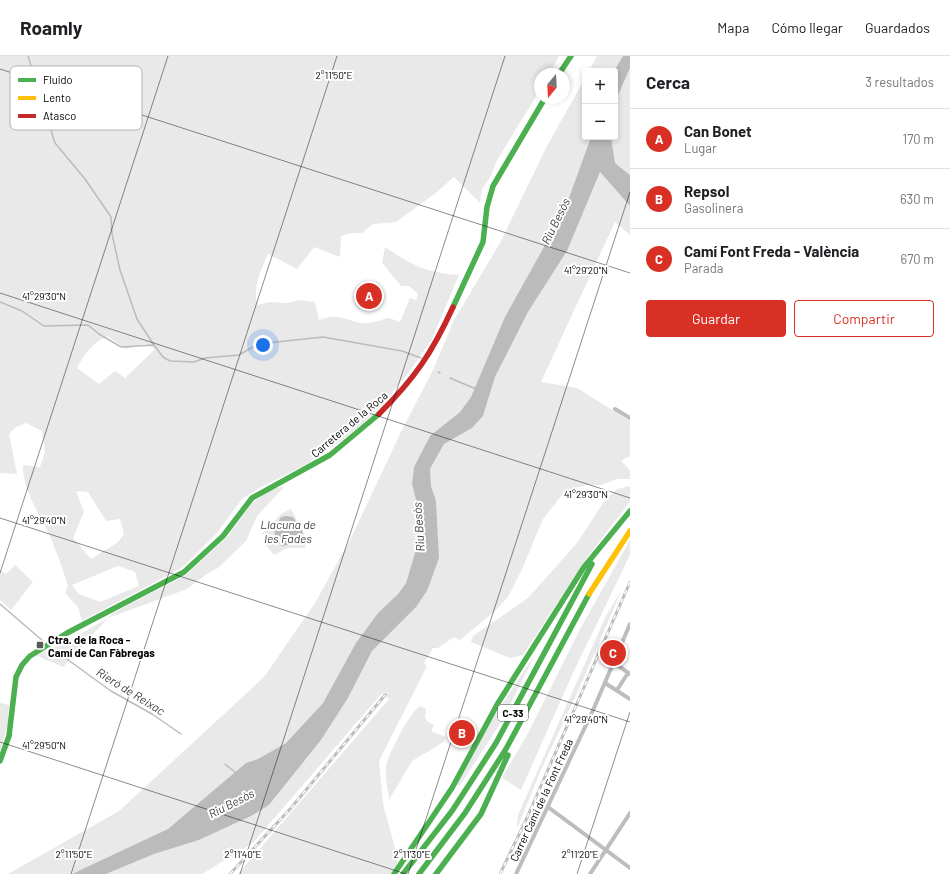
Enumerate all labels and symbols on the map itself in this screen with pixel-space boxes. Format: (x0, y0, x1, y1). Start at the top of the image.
legend (10, 66, 142, 130)
north arrow (534, 68, 570, 104)
text: 2°11'50"E (316, 69, 353, 81)
text: Fluido (43, 73, 72, 86)
text: Lento (43, 91, 71, 104)
text: Atasco (43, 109, 76, 122)
water label: Riu Besòs (538, 195, 572, 246)
text: 41°29'20"N (564, 264, 608, 276)
pin: A (356, 281, 382, 311)
text: 41°29'30"N (22, 290, 66, 302)
your location (253, 335, 273, 355)
street label: Carretera de la Roca (308, 388, 390, 460)
text: 41°29'30"N (564, 488, 608, 500)
water label: Riu Besòs (409, 501, 427, 552)
text: 41°29'40"N (22, 514, 66, 526)
water label: Llacuna de les Fades (260, 517, 316, 545)
place label: Ctra. de la Roca - Camí de Can Fàbregas (48, 633, 155, 659)
pin: C (600, 638, 626, 668)
marker: Ctra. de la Roca - Camí de Can Fàbregas (35, 640, 45, 650)
water label: Rieró de Reixac (94, 664, 168, 718)
road number: C-33 (498, 705, 528, 721)
text: 41°29'40"N (564, 713, 608, 725)
pin: B (449, 718, 475, 748)
street label: Carrer Camí de la Font Freda (507, 737, 575, 863)
text: 41°29'50"N (22, 739, 66, 751)
water label: Riu Besòs (206, 785, 257, 820)
text: 2°11'50"E (56, 848, 93, 860)
text: 2°11'40"E (224, 848, 262, 860)
text: 2°11'30"E (394, 848, 431, 860)
text: 2°11'20"E (561, 848, 599, 860)

